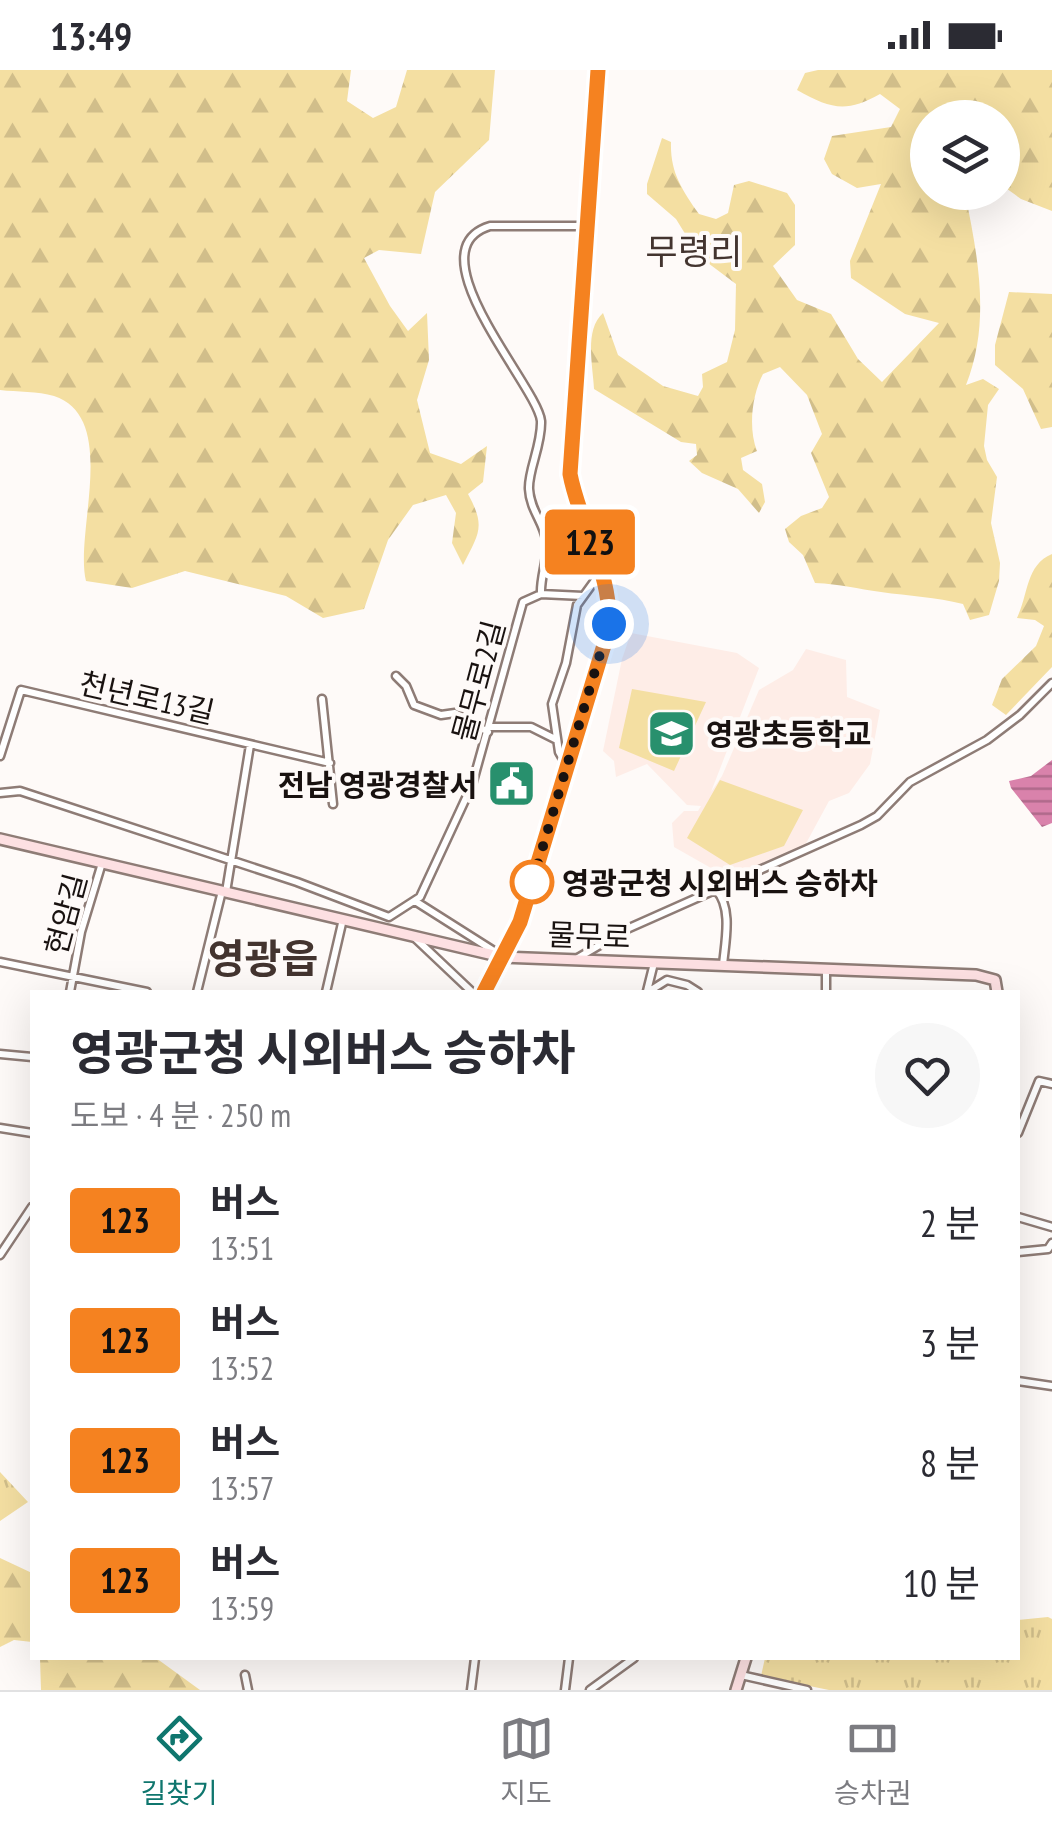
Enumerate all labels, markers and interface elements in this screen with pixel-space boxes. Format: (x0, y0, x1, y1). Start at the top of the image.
text: 13:49 (50, 11, 132, 60)
map controls (910, 100, 1020, 210)
button: layers (910, 100, 1020, 210)
district label: 무령리 (646, 228, 742, 274)
line badge: 123 (532, 510, 648, 574)
text: 123 (565, 519, 615, 565)
your location (584, 599, 634, 649)
street label: 물무로2길 (443, 616, 513, 746)
street label: 천년로13길 (76, 663, 218, 731)
school or university icon: 영광초등학교 (645, 707, 697, 759)
place label: 영광초등학교 (706, 714, 872, 753)
public building icon: 전남 영광경찰서 (486, 758, 538, 810)
place label: 전남 영광경찰서 (278, 765, 477, 804)
marker: 영광군청 시외버스 승하차 (511, 861, 553, 903)
place label: 영광군청 시외버스 승하차 (562, 863, 878, 902)
street label: 현암길 (35, 869, 95, 959)
street label: 물무로 (547, 914, 631, 956)
district label: 영광읍 (208, 932, 318, 984)
text: 영광군청 시외버스 승하차 (70, 1021, 575, 1083)
button: heart (875, 1023, 980, 1128)
text: 도보 · 4 분 · 250 m (70, 1094, 291, 1136)
text: 버스 (210, 1177, 280, 1226)
text: 123 (100, 1197, 150, 1243)
text: 2 분 (920, 1198, 980, 1247)
text: 13:51 (210, 1227, 274, 1269)
text: 버스 (210, 1297, 280, 1346)
text: 123 (100, 1317, 150, 1363)
text: 3 분 (920, 1318, 980, 1367)
text: 13:52 (210, 1347, 274, 1389)
text: 버스 (210, 1417, 280, 1466)
text: 123 (100, 1437, 150, 1483)
text: 8 분 (920, 1438, 980, 1487)
text: 13:57 (210, 1467, 274, 1509)
text: 버스 (210, 1537, 280, 1586)
text: 123 (100, 1557, 150, 1603)
text: 10 분 (903, 1558, 980, 1607)
text: 13:59 (210, 1587, 274, 1629)
tab: 길찾기 (140, 1711, 218, 1811)
tab: 지도 (499, 1711, 554, 1811)
tab: 승차권 (834, 1711, 912, 1811)

